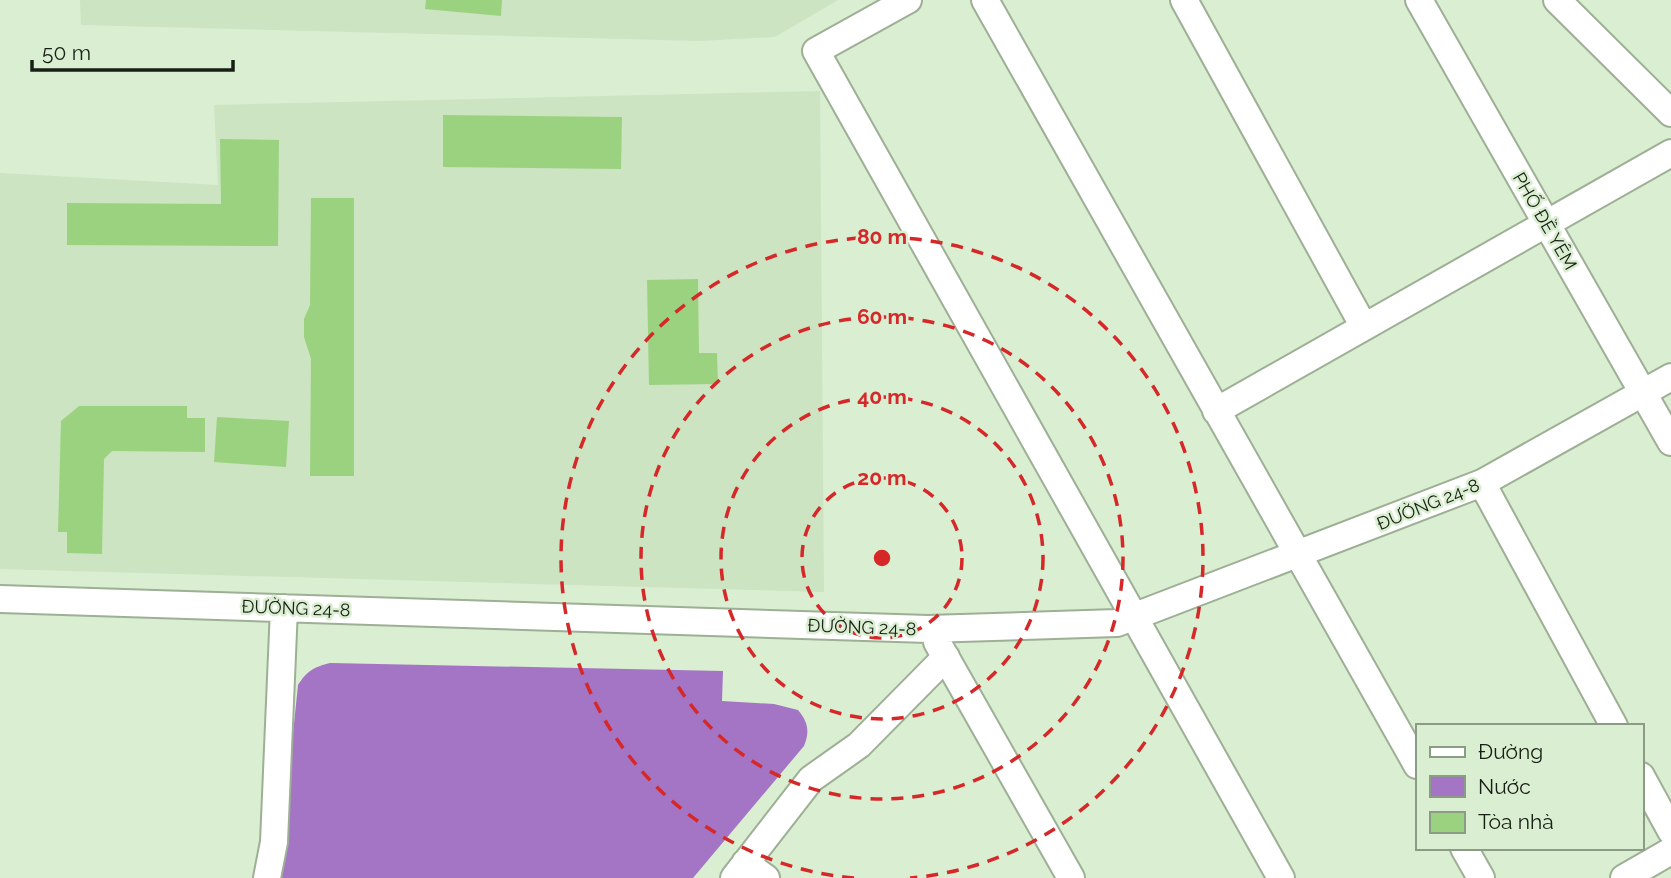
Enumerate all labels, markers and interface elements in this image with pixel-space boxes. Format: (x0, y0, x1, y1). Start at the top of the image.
scale bar (32, 28, 233, 72)
text: 50 m (42, 40, 91, 65)
street label: PHỐ ĐỀ YÊM (1509, 168, 1583, 273)
text: 80 m (857, 224, 907, 249)
text: 60 m (857, 304, 907, 329)
text: 40 m (857, 384, 907, 409)
text: 20 m (857, 465, 907, 490)
street label: ĐƯỜNG 24-8 (1373, 473, 1482, 534)
centre of rings (870, 546, 894, 570)
street label: ĐƯỜNG 24-8 (241, 595, 351, 620)
street label: ĐƯỜNG 24-8 (807, 614, 917, 639)
legend (1416, 724, 1643, 850)
text: Đường (1478, 739, 1543, 764)
text: Nước (1478, 774, 1531, 799)
text: Tòa nhà (1478, 809, 1554, 834)

